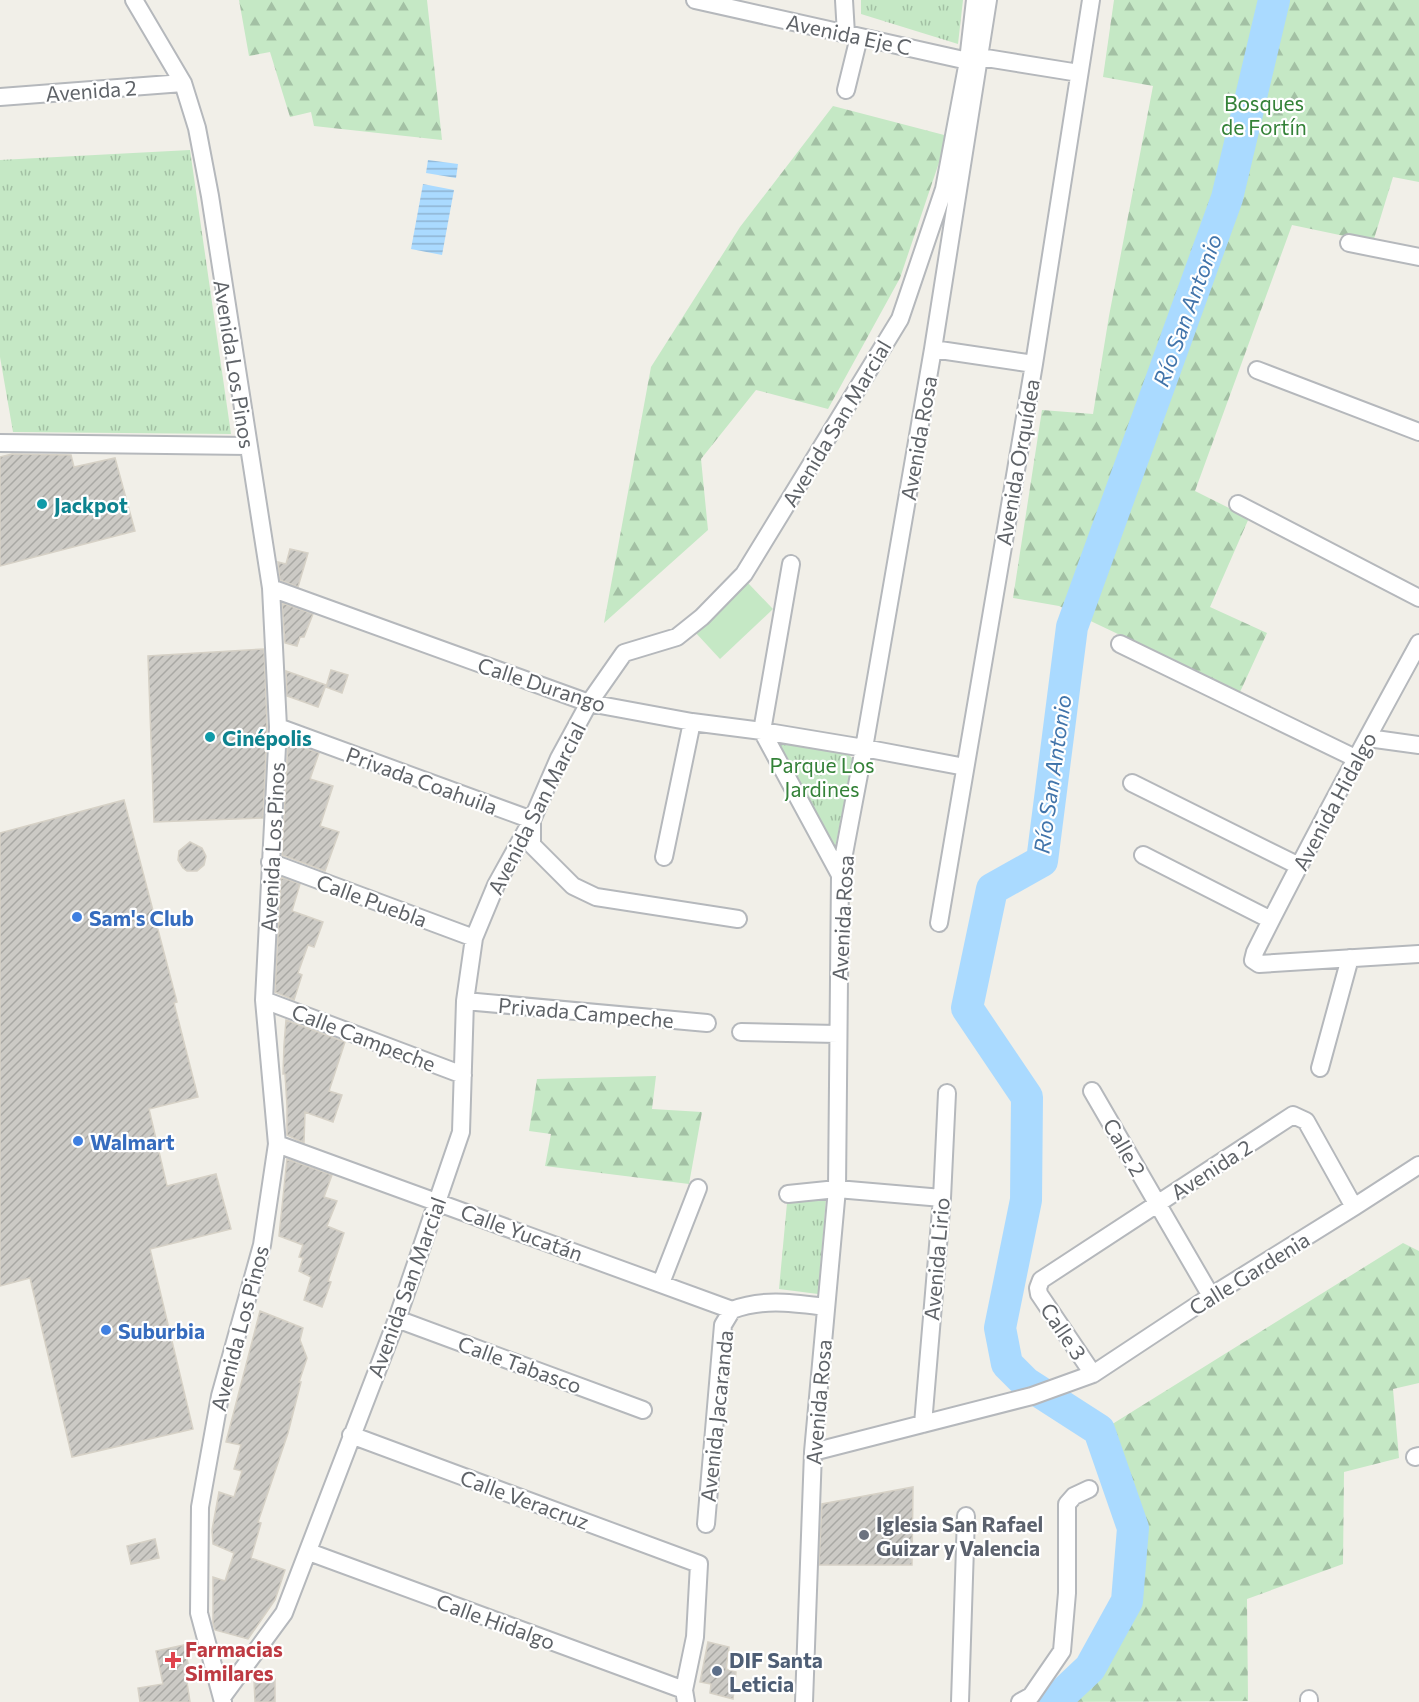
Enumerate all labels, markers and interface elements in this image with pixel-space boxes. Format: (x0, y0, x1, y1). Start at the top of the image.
street label: Avenida Eje C (784, 9, 914, 59)
street label: Avenida 2 (45, 74, 137, 106)
park label: Bosques de Fortín (1221, 90, 1307, 139)
water label: Río San Antonio (1147, 230, 1227, 390)
street label: Avenida Los Pinos (209, 278, 261, 450)
street label: Avenida San Marcial (776, 335, 896, 511)
street label: Avenida Rosa (895, 374, 941, 502)
street label: Avenida Orquídea (990, 377, 1044, 547)
place label: Jackpot (54, 492, 128, 517)
marker: Jackpot (35, 497, 49, 511)
street label: Calle Durango (475, 652, 609, 716)
water label: Río San Antonio (1027, 693, 1077, 855)
street label: Avenida San Marcial (482, 718, 590, 898)
place label: Cinépolis (222, 725, 312, 750)
street label: Avenida Hidalgo (1287, 728, 1381, 874)
marker: Cinépolis (203, 730, 217, 744)
street label: Privada Coahuila (343, 741, 501, 819)
park label: Parque Los Jardines (769, 752, 875, 801)
street label: Avenida Los Pinos (255, 761, 289, 933)
street label: Avenida Rosa (826, 854, 858, 982)
street label: Calle Puebla (313, 868, 431, 932)
place label: Sam's Club (89, 905, 194, 930)
marker: Sam's Club (70, 910, 84, 924)
street label: Privada Campeche (497, 992, 675, 1032)
street label: Calle Campeche (289, 998, 439, 1076)
street label: Calle 2 (1098, 1114, 1152, 1180)
place label: Walmart (90, 1129, 175, 1154)
marker: Walmart (71, 1134, 85, 1148)
street label: Avenida 2 (1166, 1134, 1256, 1204)
street label: Avenida San Marcial (362, 1193, 450, 1381)
street label: Avenida Lirio (918, 1196, 954, 1322)
street label: Calle Yucatán (458, 1198, 586, 1266)
street label: Calle Gardenia (1184, 1226, 1314, 1320)
street label: Avenida Los Pinos (205, 1243, 273, 1413)
street label: Calle 3 (1036, 1298, 1092, 1364)
place label: Suburbia (118, 1318, 205, 1343)
marker: Suburbia (99, 1323, 113, 1337)
street label: Avenida Jacaranda (695, 1329, 737, 1503)
street label: Calle Tabasco (455, 1330, 585, 1398)
street label: Avenida Rosa (800, 1338, 836, 1466)
street label: Calle Veracruz (457, 1464, 593, 1534)
place label: Iglesia San Rafael Guizar y Valencia (876, 1511, 1043, 1560)
marker: Iglesia San Rafael Guizar y Valencia (857, 1528, 871, 1542)
street label: Calle Hidalgo (433, 1588, 559, 1654)
place label: Farmacias Similares (185, 1636, 283, 1685)
place label: DIF Santa Leticia (729, 1647, 823, 1696)
marker: Farmacias Similares (166, 1653, 180, 1667)
marker: DIF Santa Leticia (710, 1664, 724, 1678)

